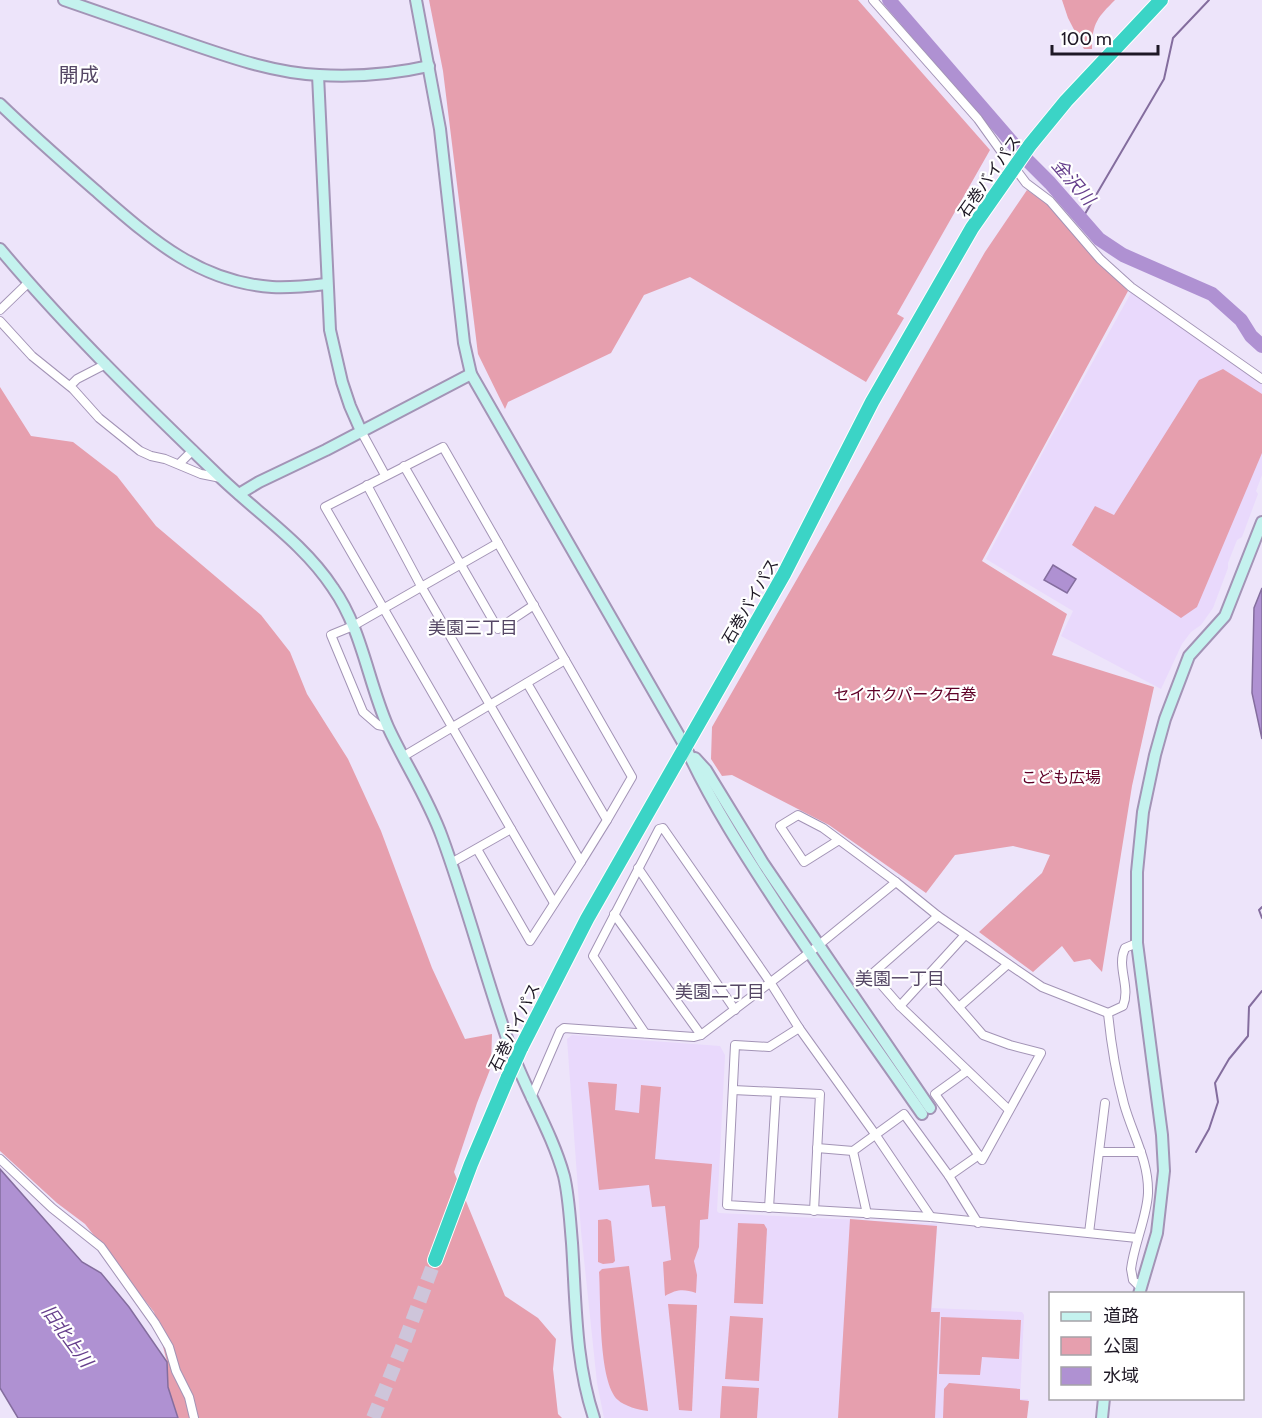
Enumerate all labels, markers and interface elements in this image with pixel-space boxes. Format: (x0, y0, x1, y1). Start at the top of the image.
scale bar (1052, 18, 1158, 56)
text: 100 m (1061, 28, 1112, 50)
district label: 開成 (59, 63, 99, 87)
street label: 石巻バイパス (954, 132, 1025, 221)
water label: 金沢川 (1047, 154, 1100, 211)
street label: 石巻バイパス (718, 555, 783, 647)
district label: 美園三丁目 (428, 617, 518, 639)
park label: セイホクパーク石巻 (833, 685, 977, 704)
park label: こども広場 (1021, 768, 1101, 787)
district label: 美園一丁目 (855, 968, 945, 990)
street label: 石巻バイパス (485, 980, 544, 1074)
district label: 美園二丁目 (675, 981, 765, 1003)
legend (1049, 1292, 1244, 1400)
water label: 旧北上川 (37, 1300, 98, 1373)
text: 道路 (1103, 1305, 1139, 1327)
text: 公園 (1103, 1335, 1139, 1357)
text: 水域 (1103, 1365, 1139, 1387)

